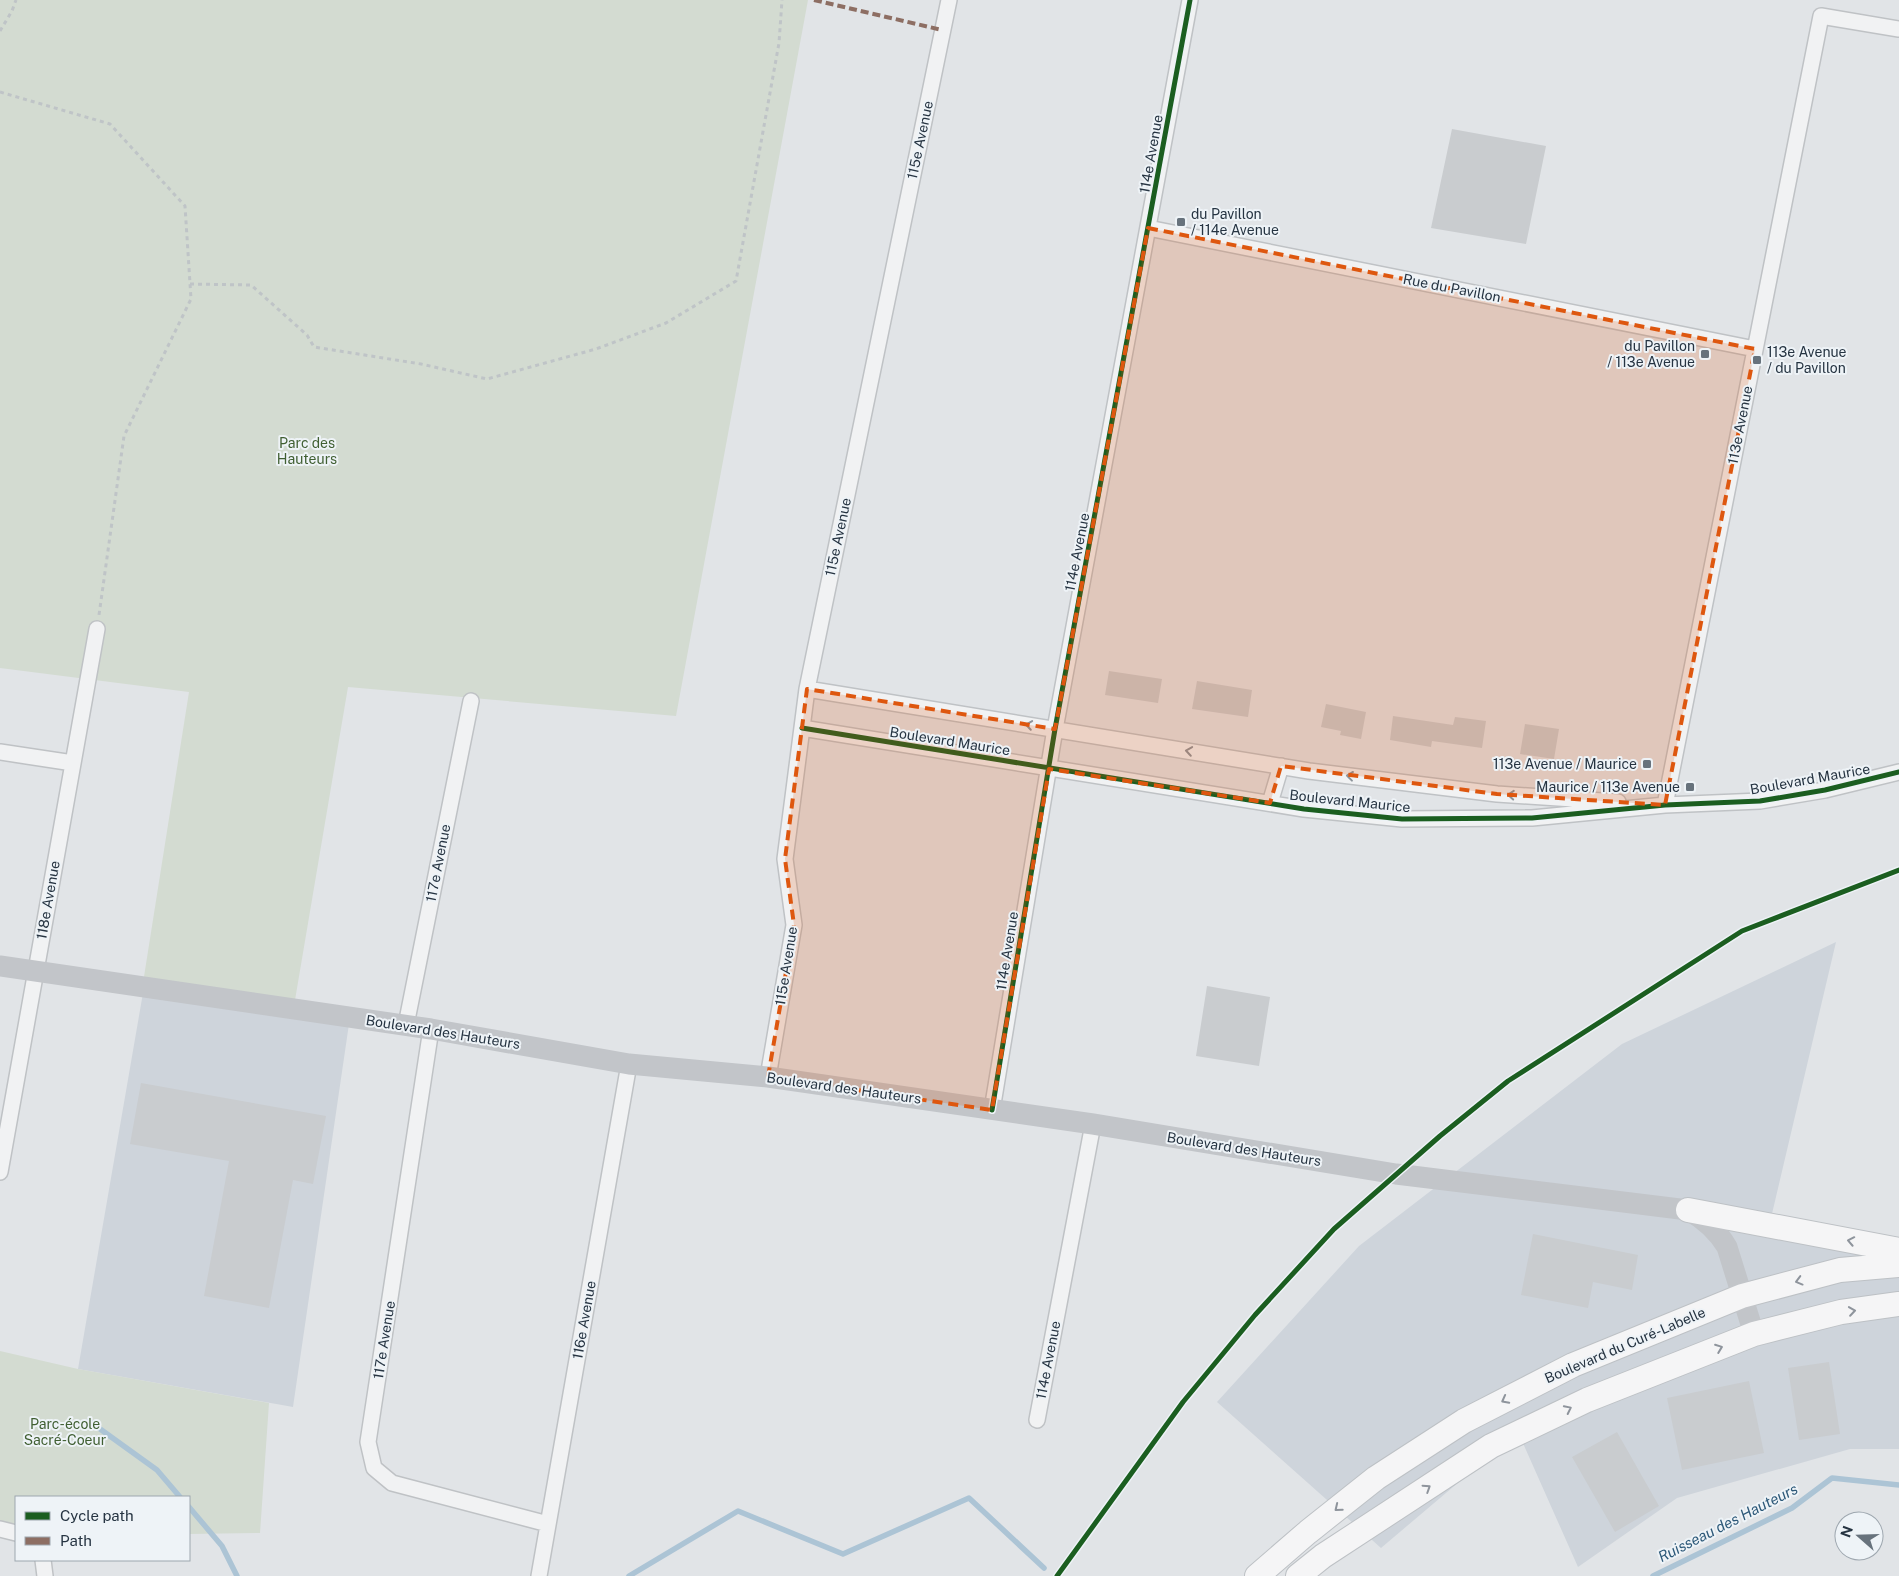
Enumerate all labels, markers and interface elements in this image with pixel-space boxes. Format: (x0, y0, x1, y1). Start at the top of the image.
street label: 115e Avenue (904, 99, 936, 181)
street label: 114e Avenue (1136, 113, 1166, 195)
place label: du Pavillon / 114e Avenue (1191, 206, 1279, 238)
marker: du Pavillon / 114e Avenue (1175, 216, 1187, 228)
street label: Rue du Pavillon (1402, 271, 1502, 305)
place label: du Pavillon / 113e Avenue (1607, 338, 1695, 370)
place label: 113e Avenue / du Pavillon (1767, 344, 1847, 376)
marker: du Pavillon / 113e Avenue (1699, 348, 1711, 360)
marker: 113e Avenue / du Pavillon (1751, 354, 1763, 366)
street label: 113e Avenue (1725, 384, 1755, 466)
park label: Parc des Hauteurs (277, 435, 337, 467)
street label: 115e Avenue (822, 496, 854, 578)
street label: 114e Avenue (1062, 511, 1092, 593)
one-way arrow (1025, 720, 1033, 731)
street label: Boulevard Maurice (889, 724, 1011, 758)
one-way arrow (1185, 747, 1194, 757)
place label: 113e Avenue / Maurice (1493, 756, 1637, 772)
marker: 113e Avenue / Maurice (1641, 758, 1653, 770)
street label: Boulevard Maurice (1749, 761, 1871, 797)
one-way arrow (1346, 771, 1354, 782)
place label: Maurice / 113e Avenue (1536, 779, 1680, 795)
marker: Maurice / 113e Avenue (1684, 781, 1696, 793)
street label: Boulevard Maurice (1289, 787, 1411, 815)
one-way arrow (1507, 790, 1515, 801)
street label: 117e Avenue (423, 823, 453, 903)
street label: 118e Avenue (33, 859, 63, 941)
street label: 114e Avenue (993, 910, 1021, 992)
street label: 115e Avenue (772, 925, 800, 1007)
street label: Boulevard des Hauteurs (365, 1012, 521, 1052)
street label: Boulevard des Hauteurs (766, 1069, 922, 1107)
street label: Boulevard des Hauteurs (1166, 1129, 1322, 1169)
one-way arrow (1847, 1236, 1855, 1247)
one-way arrow (1795, 1275, 1804, 1286)
street label: 116e Avenue (569, 1279, 599, 1361)
street label: 117e Avenue (370, 1300, 398, 1380)
street label: Boulevard du Curé-Labelle (1542, 1304, 1708, 1386)
one-way arrow (1848, 1306, 1857, 1316)
street label: 114e Avenue (1033, 1319, 1063, 1401)
one-way arrow (1714, 1344, 1723, 1354)
one-way arrow (1501, 1394, 1510, 1404)
one-way arrow (1563, 1404, 1572, 1415)
park label: Parc-école Sacré-Coeur (24, 1416, 106, 1448)
water label: Ruisseau des Hauteurs (1655, 1480, 1800, 1565)
one-way arrow (1421, 1485, 1430, 1494)
legend (15, 1496, 190, 1561)
one-way arrow (1334, 1503, 1343, 1512)
text: Cycle path (60, 1507, 134, 1524)
north arrow (1834, 1511, 1884, 1561)
text: N (1837, 1524, 1856, 1539)
text: Path (60, 1532, 92, 1549)

